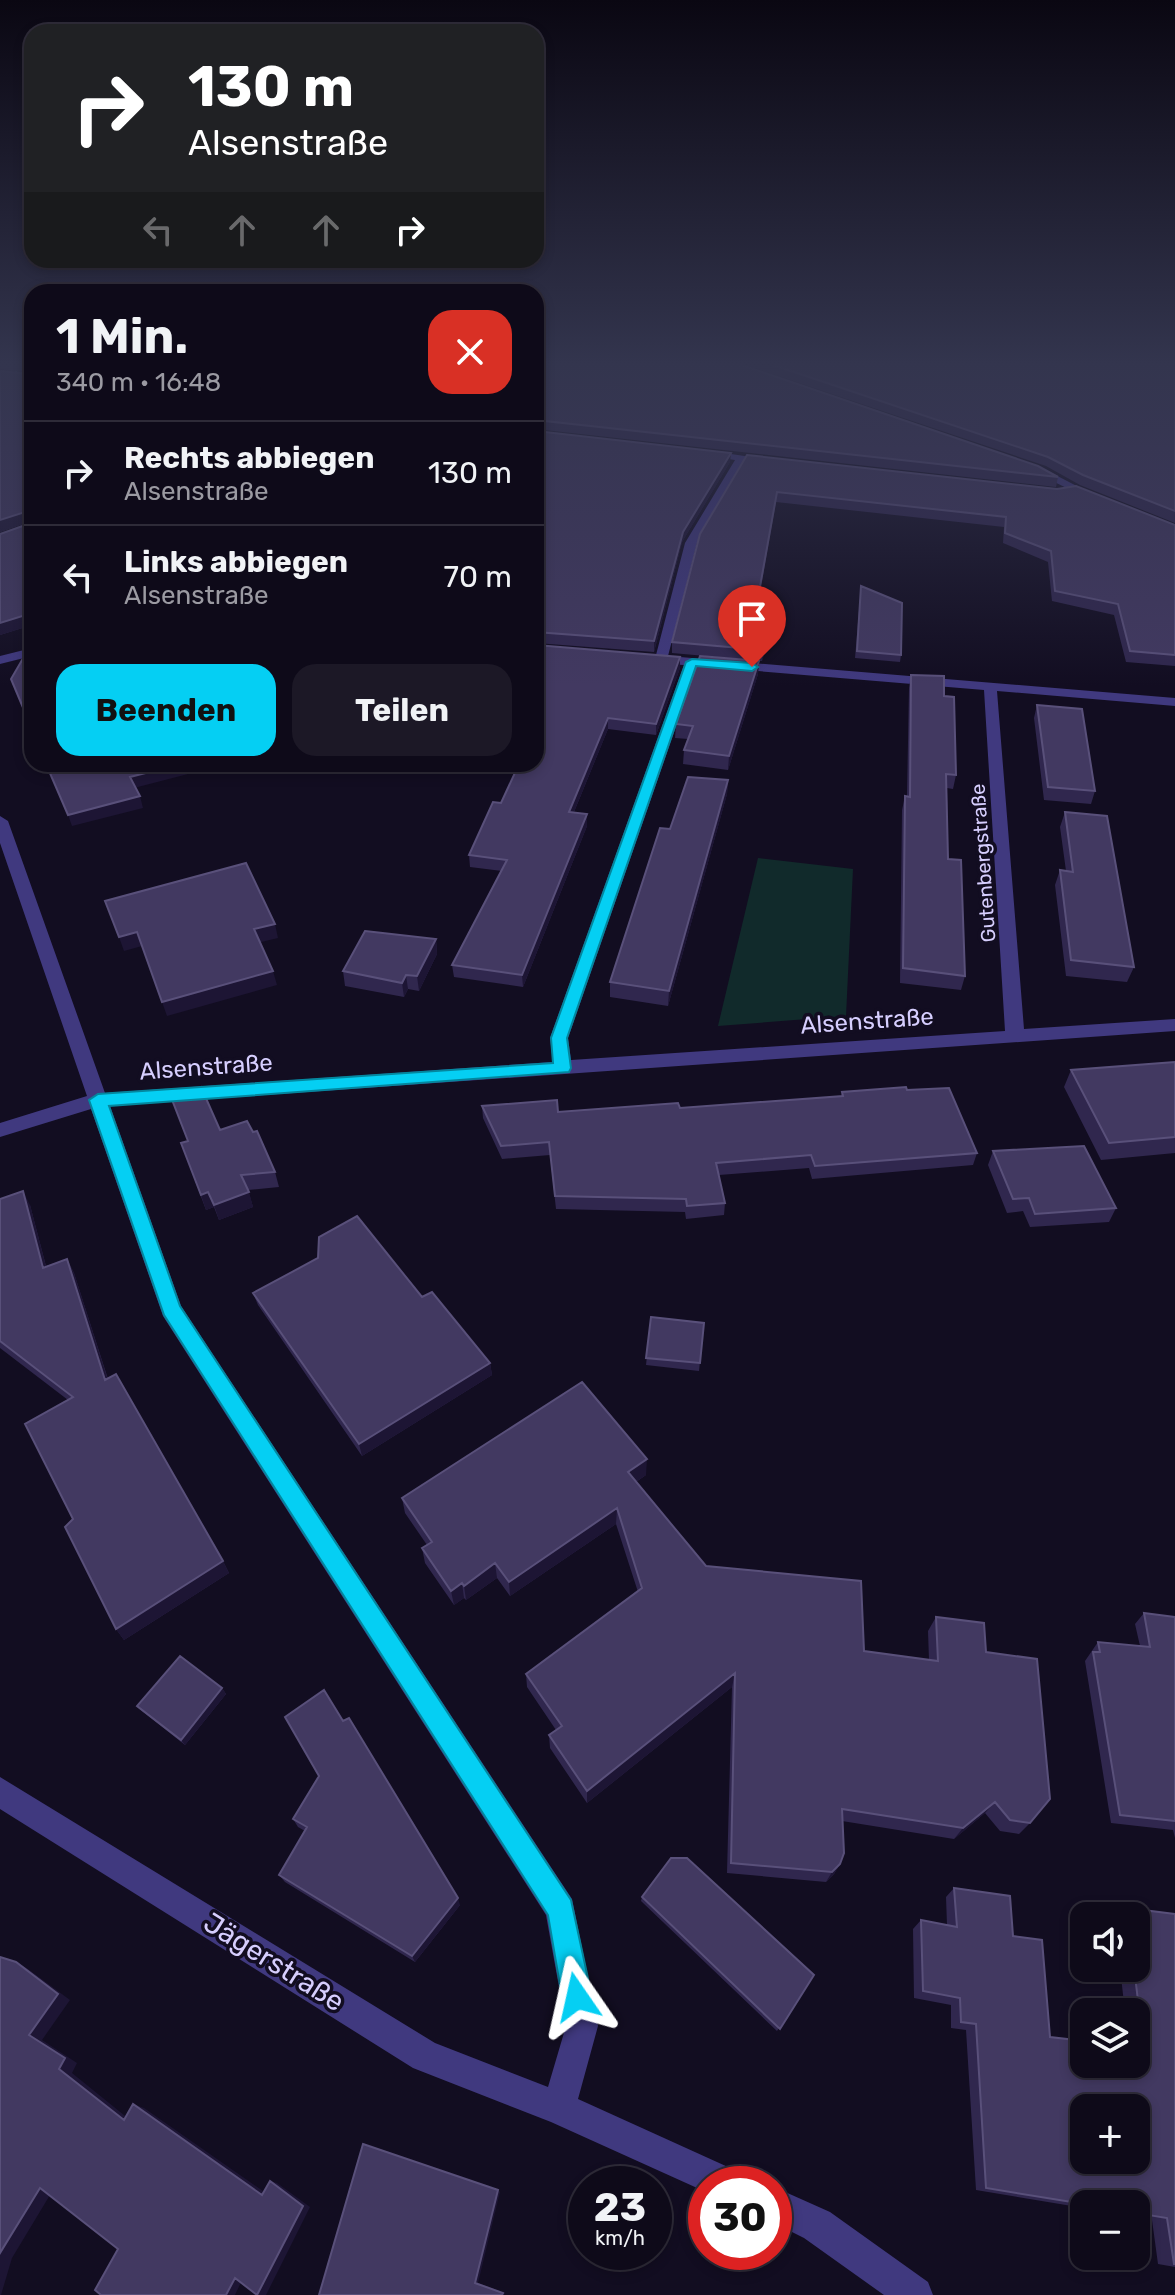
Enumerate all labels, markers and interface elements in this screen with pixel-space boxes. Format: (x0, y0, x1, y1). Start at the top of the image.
text: 130 m (188, 54, 354, 120)
icon: right (56, 56, 160, 160)
text: Alsenstraße (188, 121, 388, 164)
icon: left (136, 208, 180, 252)
icon: ahead (220, 208, 264, 252)
icon: ahead (304, 208, 348, 252)
icon: right (388, 208, 432, 252)
text: 1 Min. (56, 308, 188, 365)
button: close (428, 310, 512, 394)
text: 340 m · 16:48 (56, 367, 221, 398)
text: Rechts abbiegen (124, 440, 374, 476)
icon: right (56, 451, 100, 495)
text: 130 m (428, 455, 512, 491)
text: Alsenstraße (124, 476, 269, 507)
text: Links abbiegen (124, 544, 348, 580)
icon: left (56, 555, 100, 599)
text: 70 m (444, 559, 512, 595)
text: Alsenstraße (124, 580, 269, 611)
pin (718, 585, 786, 667)
icon: arrive (730, 597, 774, 641)
button: Beenden (56, 664, 276, 756)
button: Teilen (292, 664, 512, 756)
street label: Gutenbergstraße (965, 783, 1001, 943)
street label: Alsenstraße (799, 1002, 935, 1040)
street label: Alsenstraße (138, 1048, 274, 1086)
map controls (1070, 1902, 1150, 2270)
button: sound (1070, 1902, 1150, 1982)
street label: Jägerstraße (198, 1906, 350, 2018)
position arrow (535, 1955, 619, 2039)
button: layers (1070, 1998, 1150, 2078)
button: + (1070, 2094, 1150, 2174)
speed limit sign: 30 (688, 2166, 792, 2270)
text: 23 (594, 2184, 646, 2231)
button: − (1070, 2190, 1150, 2270)
text: km/h (595, 2226, 645, 2250)

